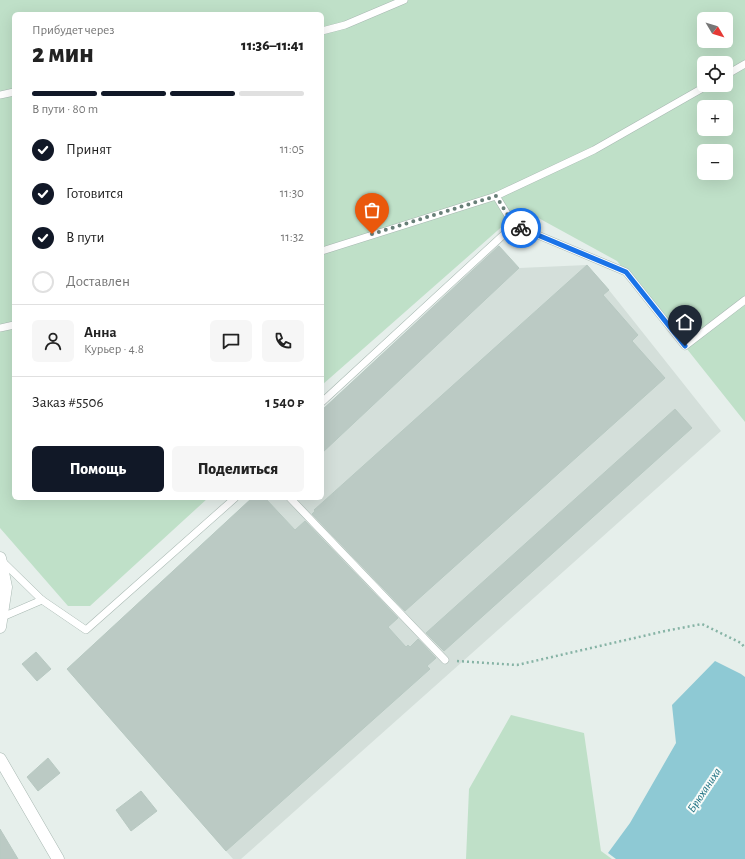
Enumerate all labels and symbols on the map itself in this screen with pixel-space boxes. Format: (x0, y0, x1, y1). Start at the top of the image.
north arrow (697, 12, 733, 48)
pin (355, 193, 389, 234)
courier (501, 208, 541, 248)
pin (668, 305, 702, 346)
water label: Брюханиха (685, 766, 724, 815)

